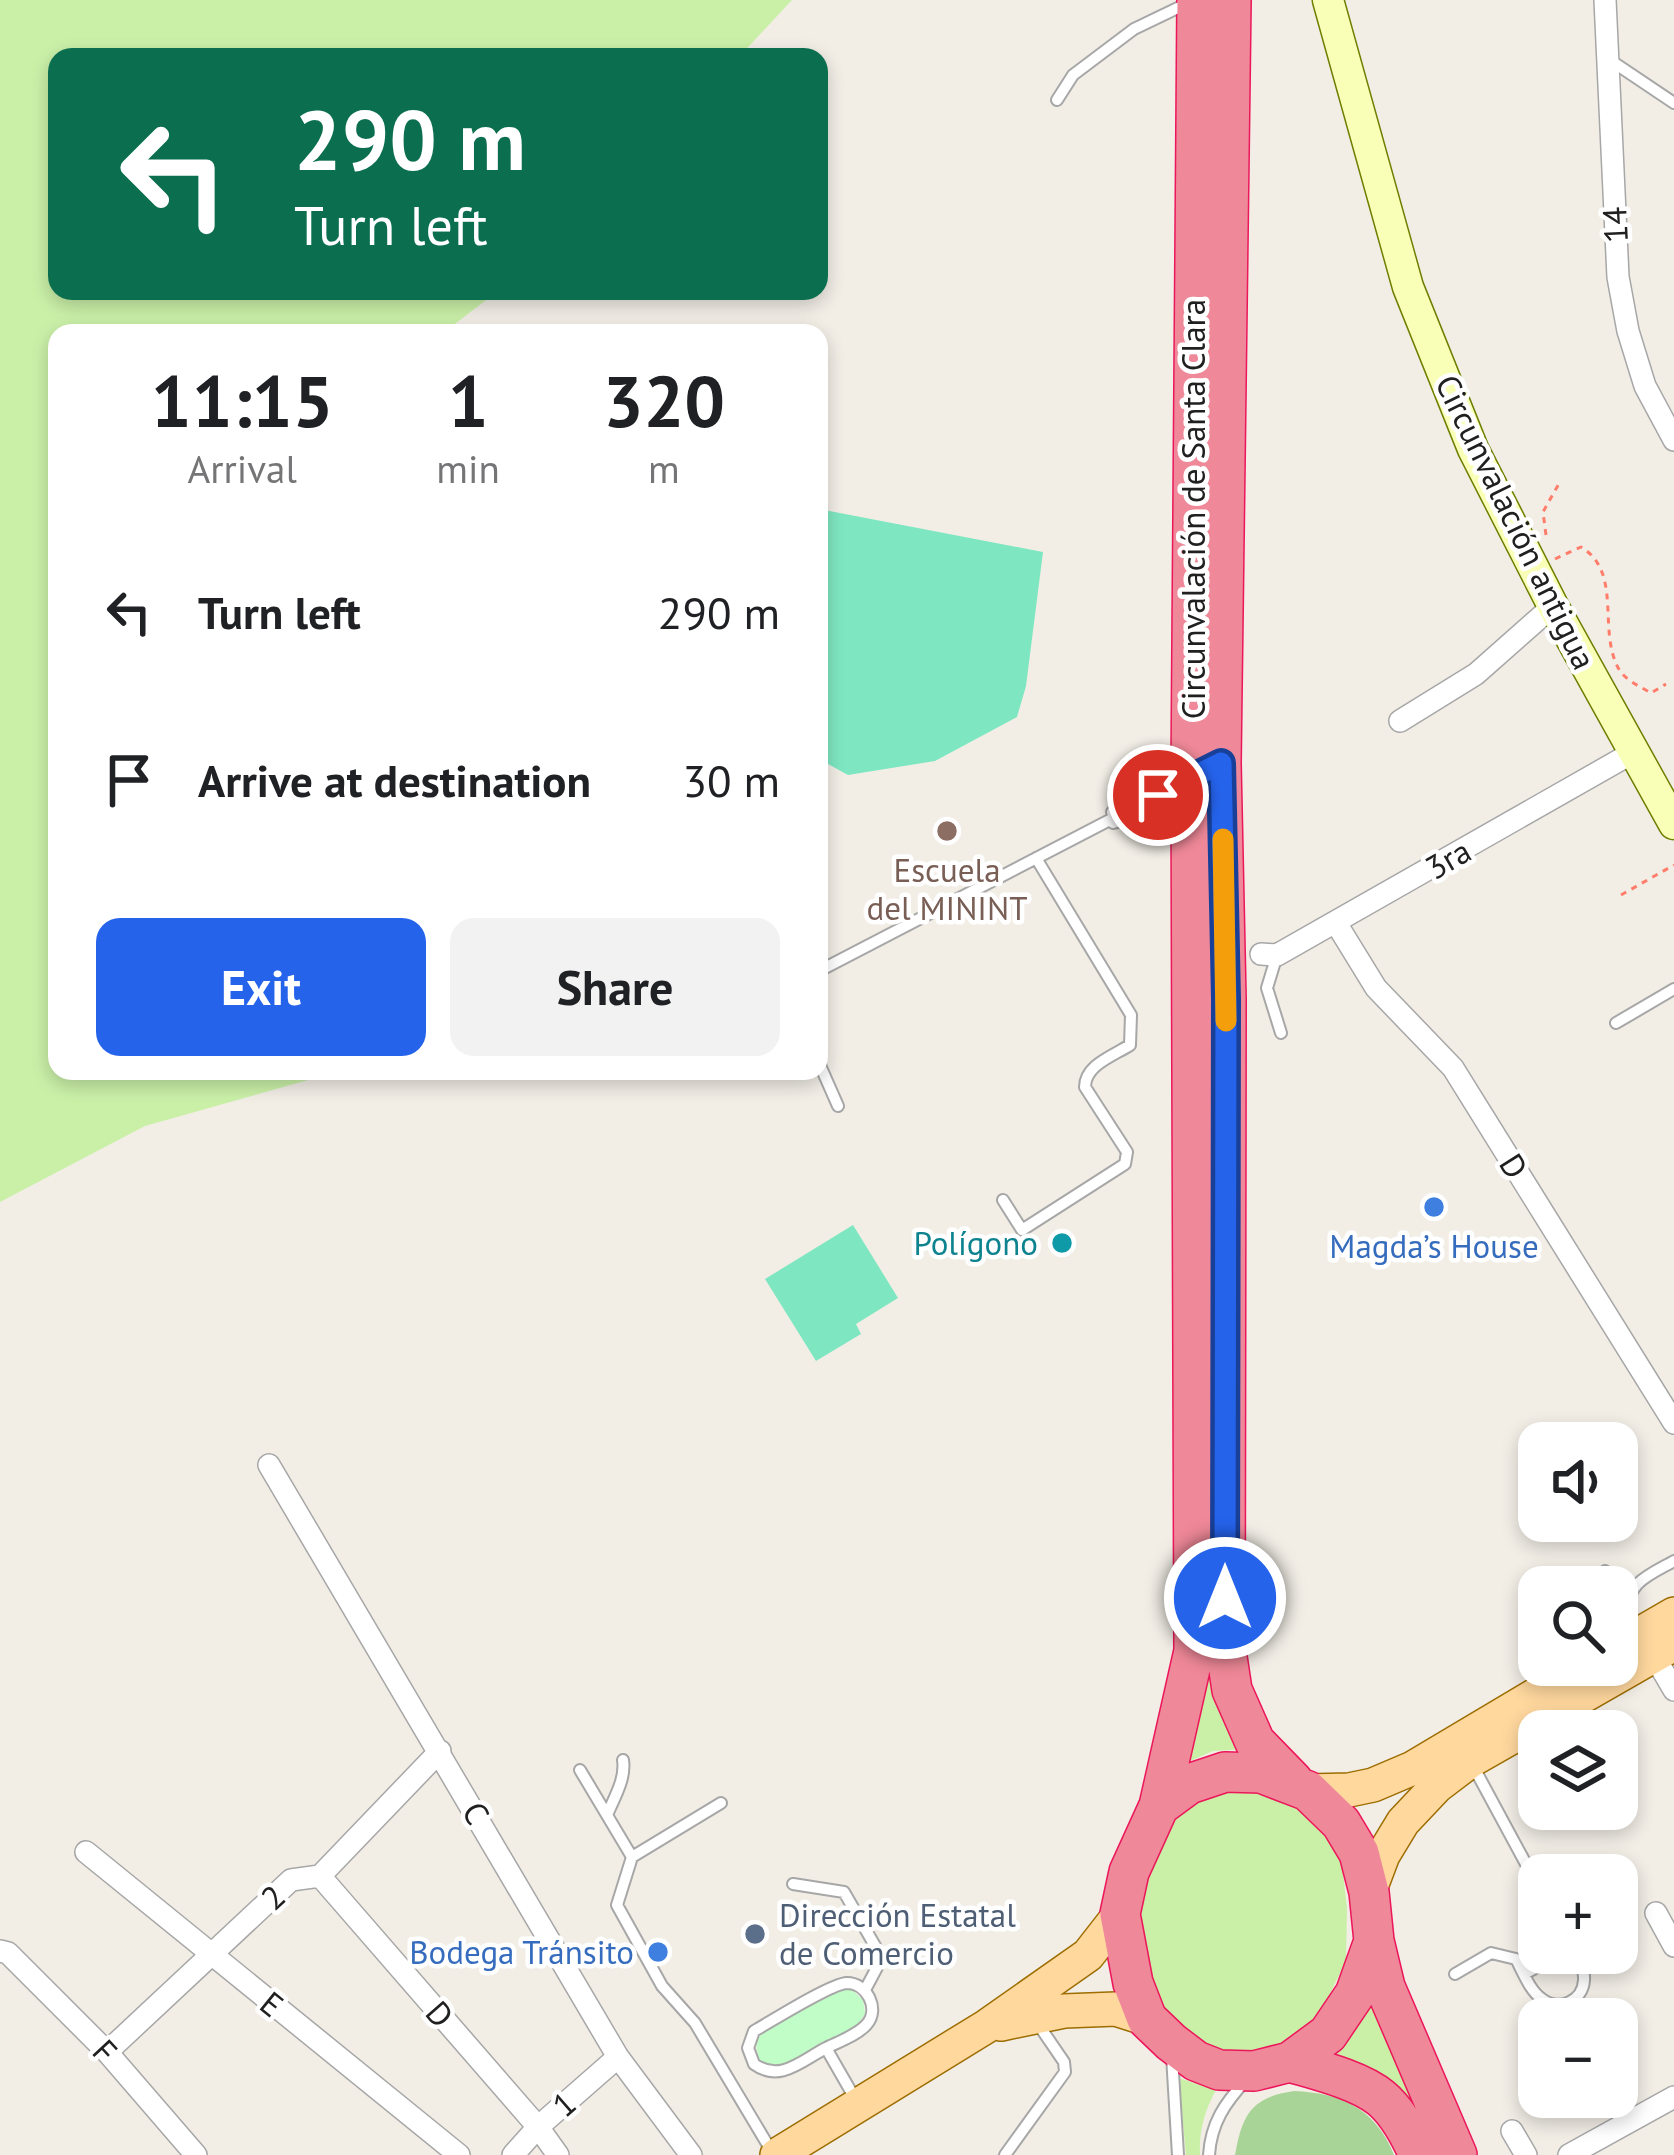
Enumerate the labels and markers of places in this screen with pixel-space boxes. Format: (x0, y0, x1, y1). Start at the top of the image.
pin (1107, 744, 1209, 846)
marker: Escuela del MININT (934, 818, 960, 844)
place label: Escuela del MININT (866, 848, 1028, 929)
marker: Magda’s House (1421, 1194, 1447, 1220)
place label: Polígono (913, 1221, 1038, 1264)
place label: Magda’s House (1329, 1224, 1539, 1267)
marker: Polígono (1049, 1230, 1075, 1256)
place label: Dirección Estatal de Comercio (779, 1893, 1016, 1974)
marker: Dirección Estatal de Comercio (742, 1921, 768, 1947)
place label: Bodega Tránsito (409, 1930, 634, 1973)
marker: Bodega Tránsito (645, 1939, 671, 1965)

